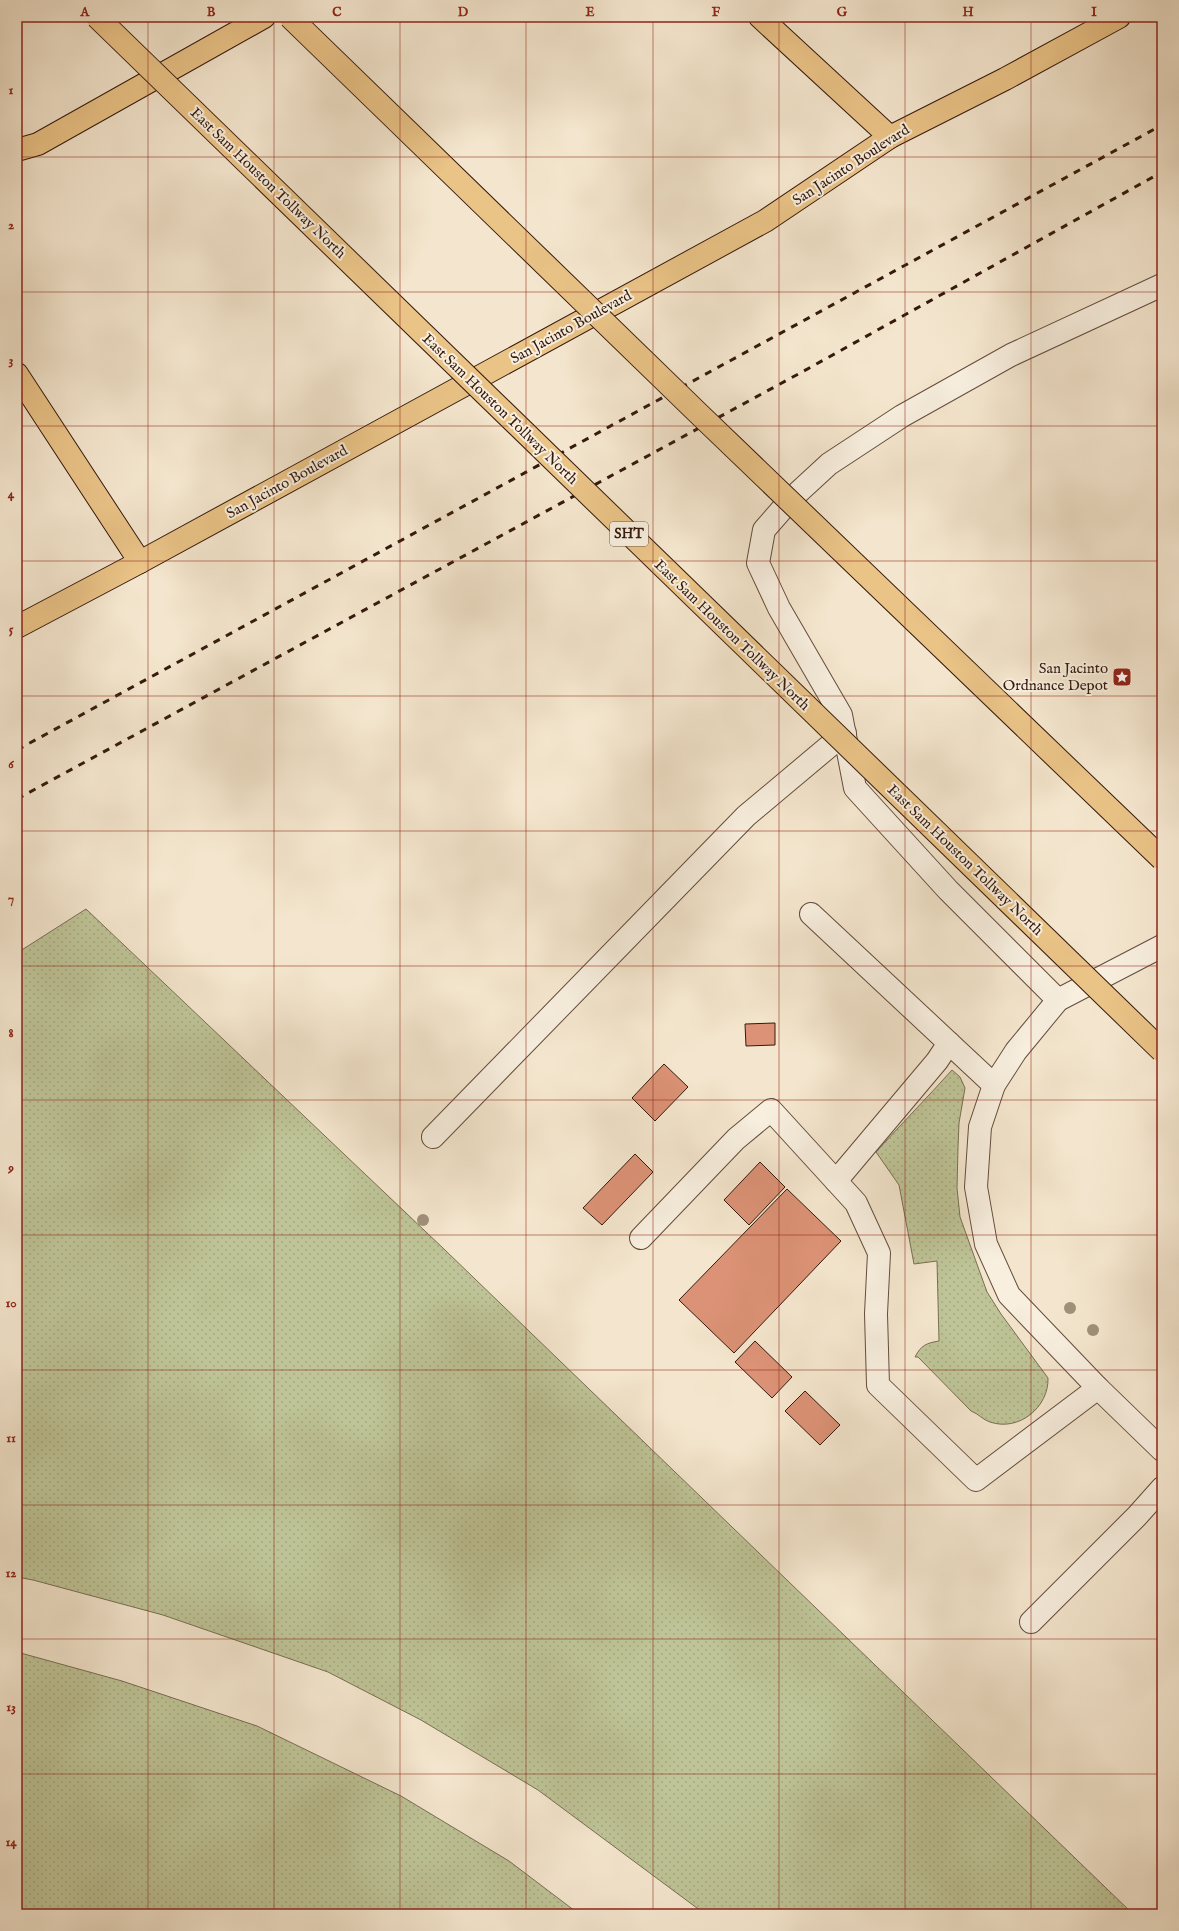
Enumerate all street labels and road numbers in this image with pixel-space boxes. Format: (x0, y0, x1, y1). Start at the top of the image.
street label: East Sam Houston Tollway North (186, 103, 350, 263)
street label: San Jacinto Boulevard (789, 120, 914, 210)
street label: San Jacinto Boulevard (507, 285, 636, 368)
street label: East Sam Houston Tollway North (418, 329, 582, 489)
street label: San Jacinto Boulevard (223, 440, 352, 523)
road number: SHT (610, 522, 648, 546)
street label: East Sam Houston Tollway North (650, 555, 814, 715)
street label: East Sam Houston Tollway North (883, 780, 1047, 940)

